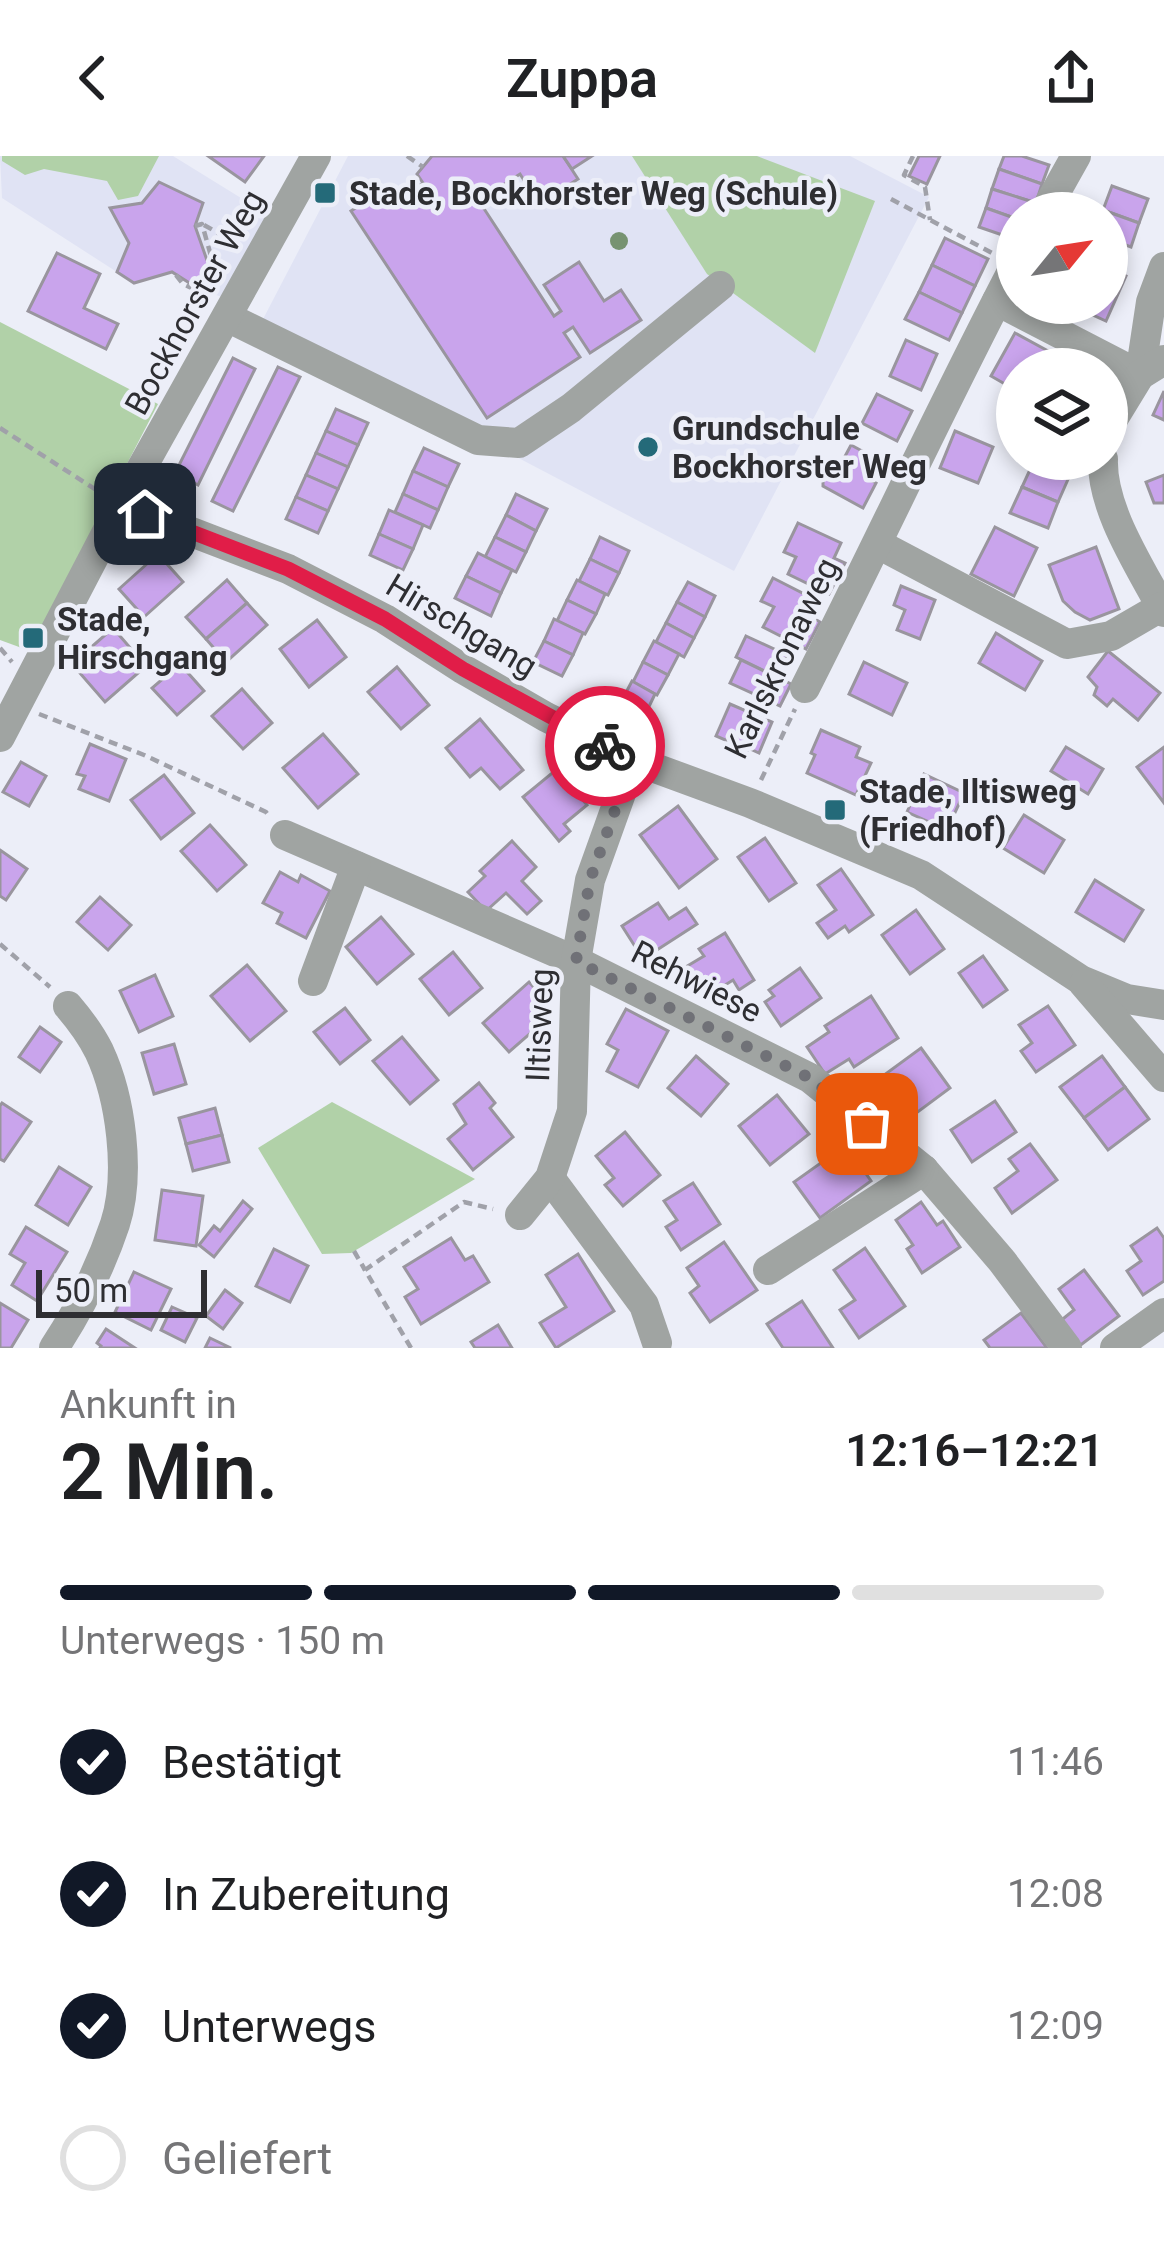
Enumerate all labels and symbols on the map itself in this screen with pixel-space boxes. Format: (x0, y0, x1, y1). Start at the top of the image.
place label: Stade, Bockhorster Weg (Schule) (349, 174, 838, 213)
marker: Stade, Bockhorster Weg (Schule) (312, 180, 338, 206)
street label: Bockhorster Weg (117, 183, 272, 421)
north arrow (996, 192, 1128, 324)
place label: Grundschule Bockhorster Weg (672, 409, 927, 486)
marker: Grundschule Bockhorster Weg (635, 434, 661, 460)
pin (94, 463, 196, 565)
street label: Karlskronaweg (716, 552, 847, 765)
street label: Hirschgang (379, 565, 544, 686)
place label: Stade, Hirschgang (57, 600, 228, 677)
marker: Stade, Hirschgang (20, 625, 46, 651)
courier (545, 686, 665, 806)
place label: Stade, Iltisweg (Friedhof) (859, 772, 1077, 849)
marker: Stade, Iltisweg (Friedhof) (822, 797, 848, 823)
street label: Rehwiese (625, 932, 768, 1031)
street label: Iltisweg (518, 968, 561, 1083)
pin (816, 1073, 918, 1175)
scale bar (36, 1264, 207, 1317)

